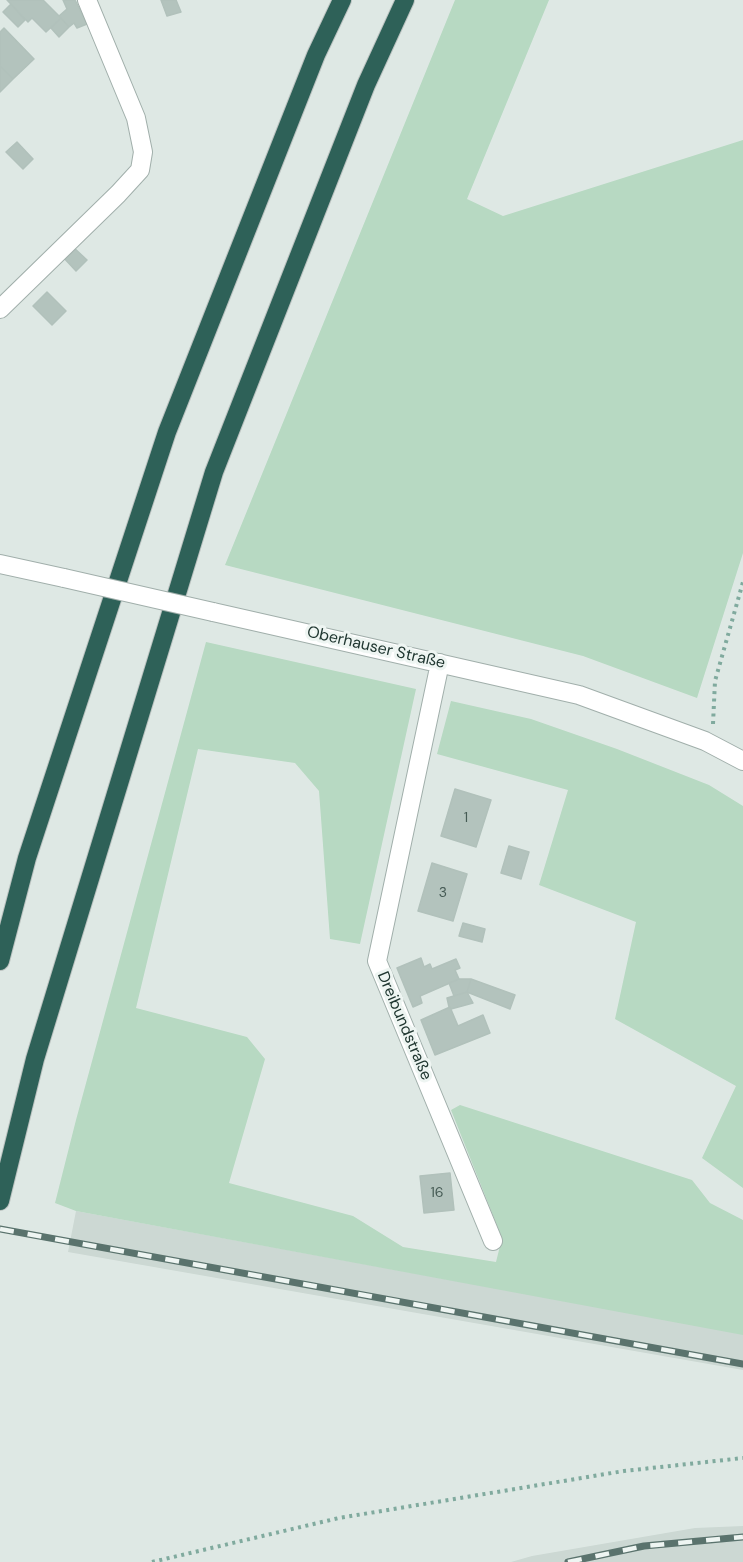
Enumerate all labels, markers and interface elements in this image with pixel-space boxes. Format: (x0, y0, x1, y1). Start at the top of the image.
street label: Oberhauser Straße (305, 623, 447, 673)
house number: 1 (464, 810, 468, 826)
house number: 3 (439, 885, 447, 901)
street label: Dreibundstraße (373, 969, 435, 1083)
house number: 16 (430, 1185, 444, 1201)

